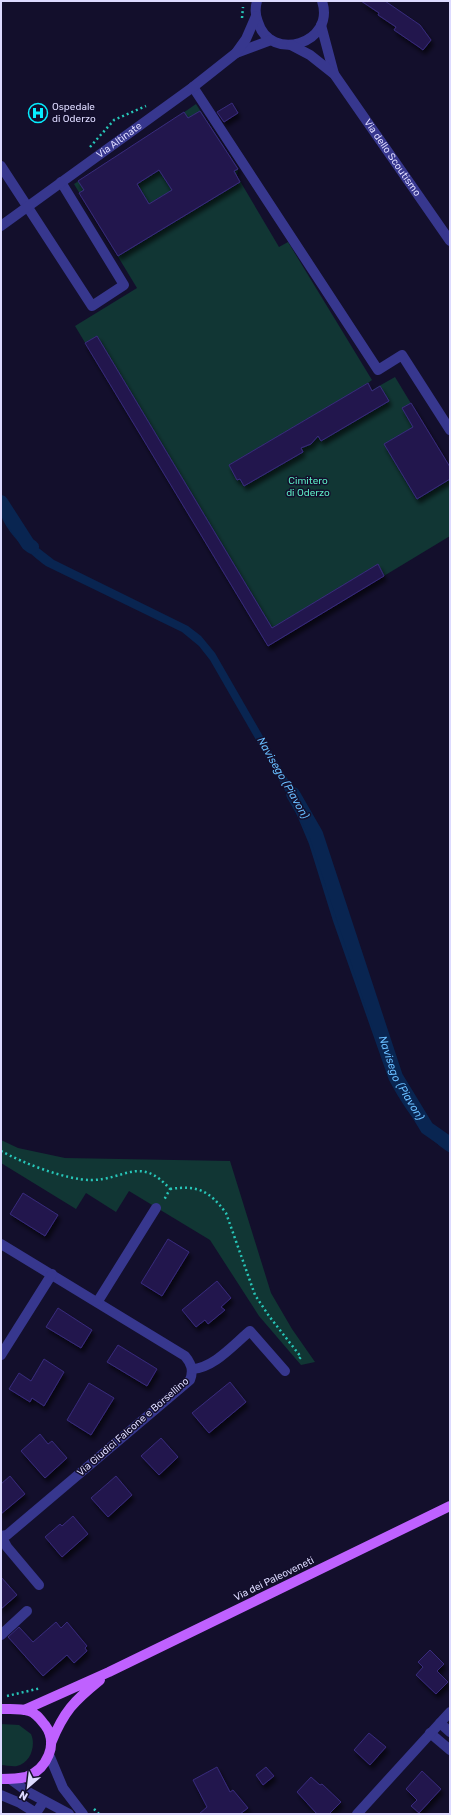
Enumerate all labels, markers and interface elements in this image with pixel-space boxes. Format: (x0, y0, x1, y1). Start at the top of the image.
place label: Ospedale di Oderzo (52, 101, 96, 125)
hospital icon: Ospedale di Oderzo (27, 102, 49, 124)
street label: Via dello Scoutismo (361, 117, 423, 199)
street label: Via Altinate (94, 120, 145, 161)
park label: Cimitero di Oderzo (286, 475, 330, 499)
water label: Navisego (Piavon) (254, 735, 312, 821)
water label: Navisego (Piavon) (376, 1034, 427, 1123)
street label: Via Giudici Falcone e Borsellino (75, 1375, 191, 1479)
street label: Via dei Paleoveneti (232, 1554, 316, 1604)
north arrow (8, 1767, 48, 1807)
text: N (17, 1788, 30, 1803)

